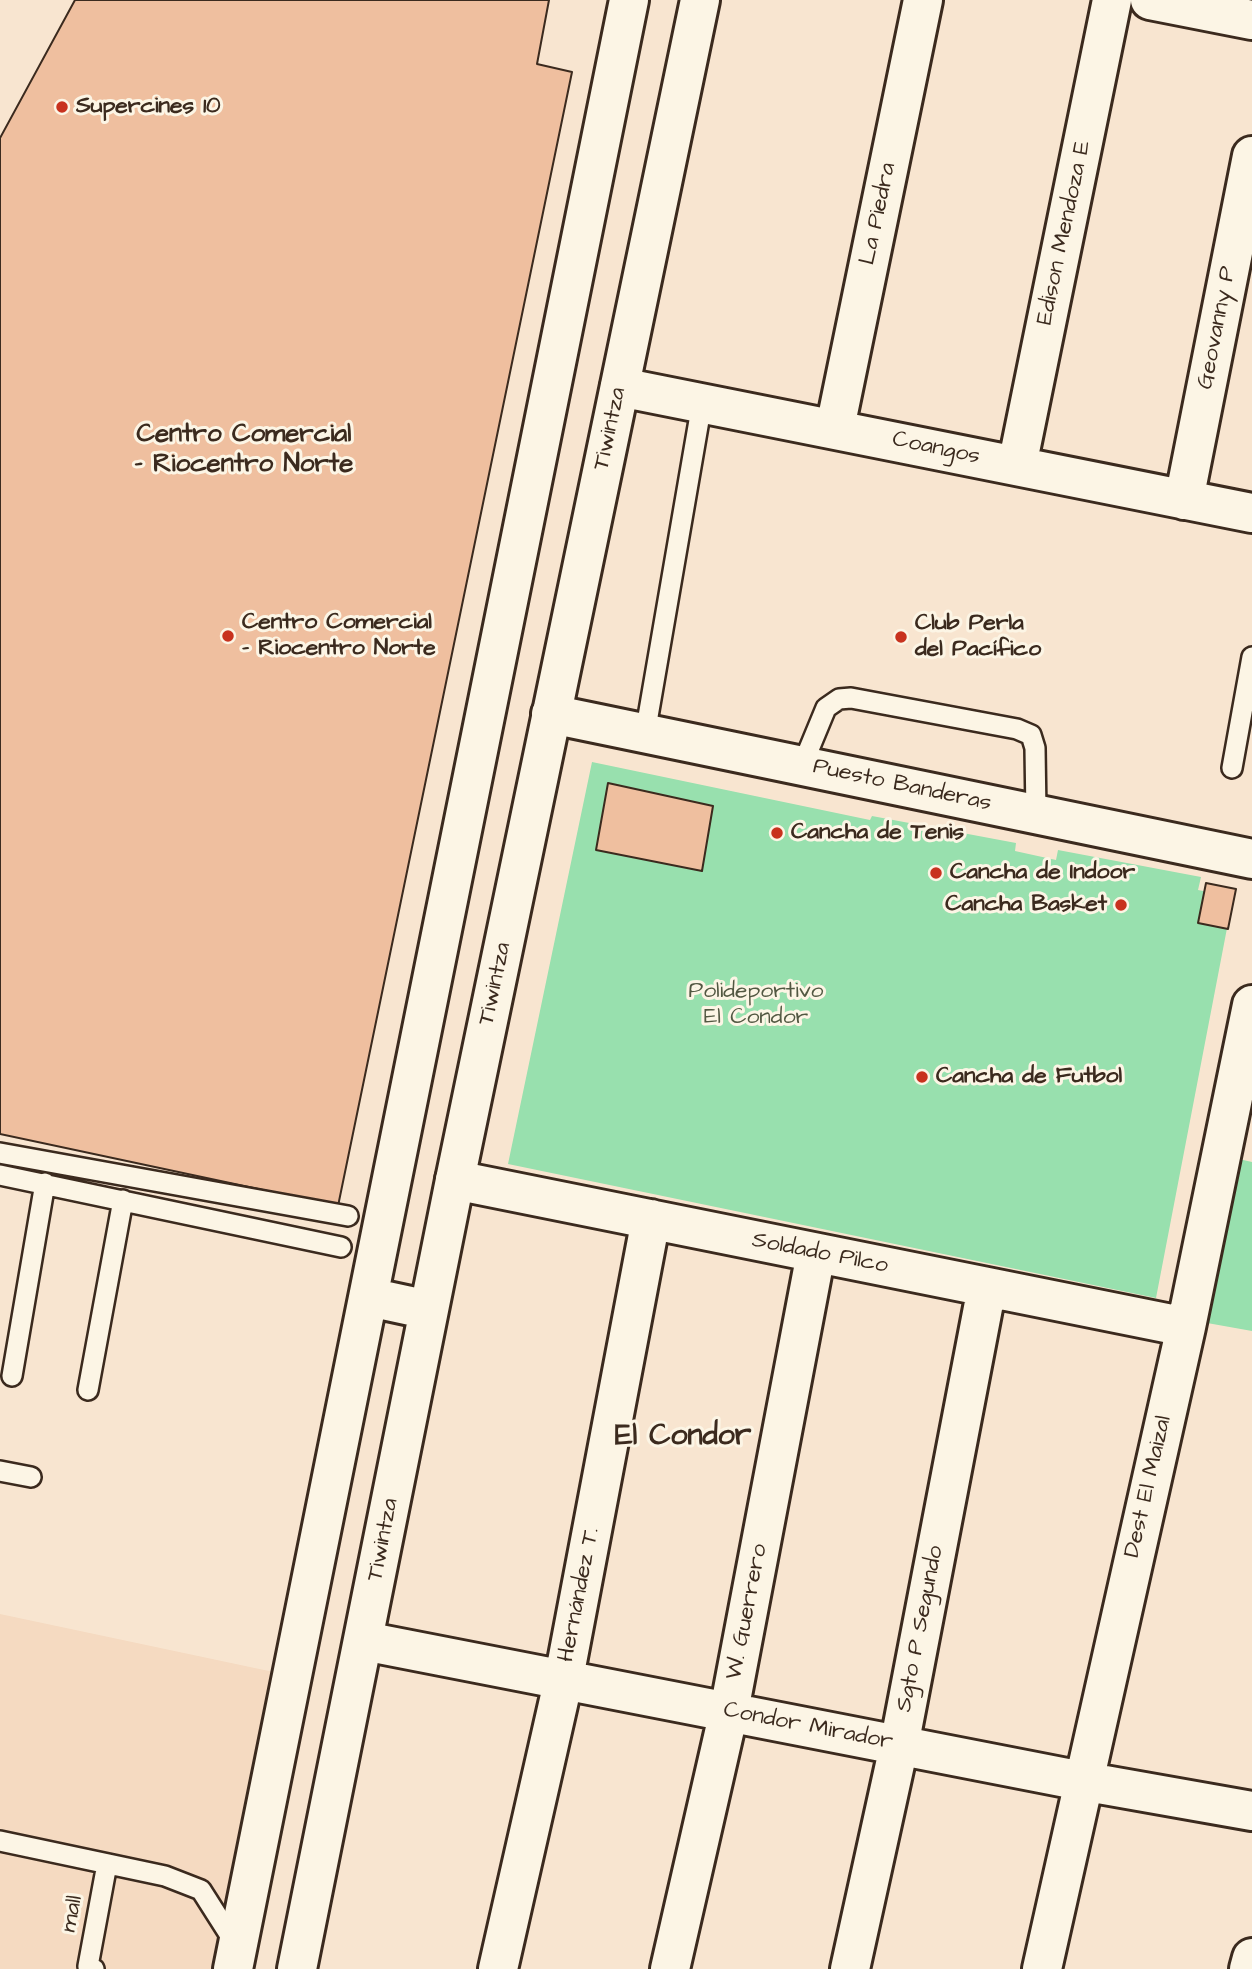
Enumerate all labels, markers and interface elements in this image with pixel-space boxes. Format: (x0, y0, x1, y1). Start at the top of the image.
place label: Supercines 10 (76, 93, 221, 121)
marker: Supercines 10 (54, 99, 70, 115)
street label: Edison Mendoza E (1032, 138, 1098, 328)
street label: La Piedra (855, 160, 903, 268)
street label: Geovanny P (1193, 264, 1243, 392)
street label: Tiwintza (589, 385, 633, 473)
district label: Centro Comercial - Riocentro Norte (135, 420, 353, 481)
street label: Coangos (890, 426, 982, 472)
place label: Centro Comercial - Riocentro Norte (242, 609, 436, 663)
place label: Club Perla del Pacífico (915, 610, 1041, 664)
marker: Centro Comercial - Riocentro Norte (220, 628, 236, 644)
marker: Club Perla del Pacífico (893, 629, 909, 645)
street label: Puesto Banderas (810, 754, 994, 818)
place label: Cancha de Tenis (791, 819, 964, 847)
marker: Cancha de Tenis (769, 825, 785, 841)
place label: Cancha de Indoor (950, 859, 1135, 887)
marker: Cancha de Indoor (928, 865, 944, 881)
place label: Cancha Basket (945, 891, 1107, 919)
marker: Cancha Basket (1113, 897, 1129, 913)
street label: Tiwintza (474, 940, 518, 1028)
park label: Polideportivo El Condor (688, 978, 824, 1032)
place label: Cancha de Futbol (936, 1063, 1122, 1091)
marker: Cancha de Futbol (914, 1069, 930, 1085)
street label: Soldado Pilco (750, 1227, 890, 1281)
street label: Dest El Maizal (1119, 1413, 1179, 1561)
district label: El Condor (615, 1420, 751, 1456)
street label: Tiwintza (362, 1496, 406, 1584)
street label: Hernández T. (553, 1526, 607, 1664)
street label: W. Guerrero (721, 1542, 775, 1682)
street label: Sgto P Segundo (891, 1543, 951, 1715)
street label: Condor Mirador (721, 1697, 895, 1757)
street label: mall (56, 1893, 90, 1935)

